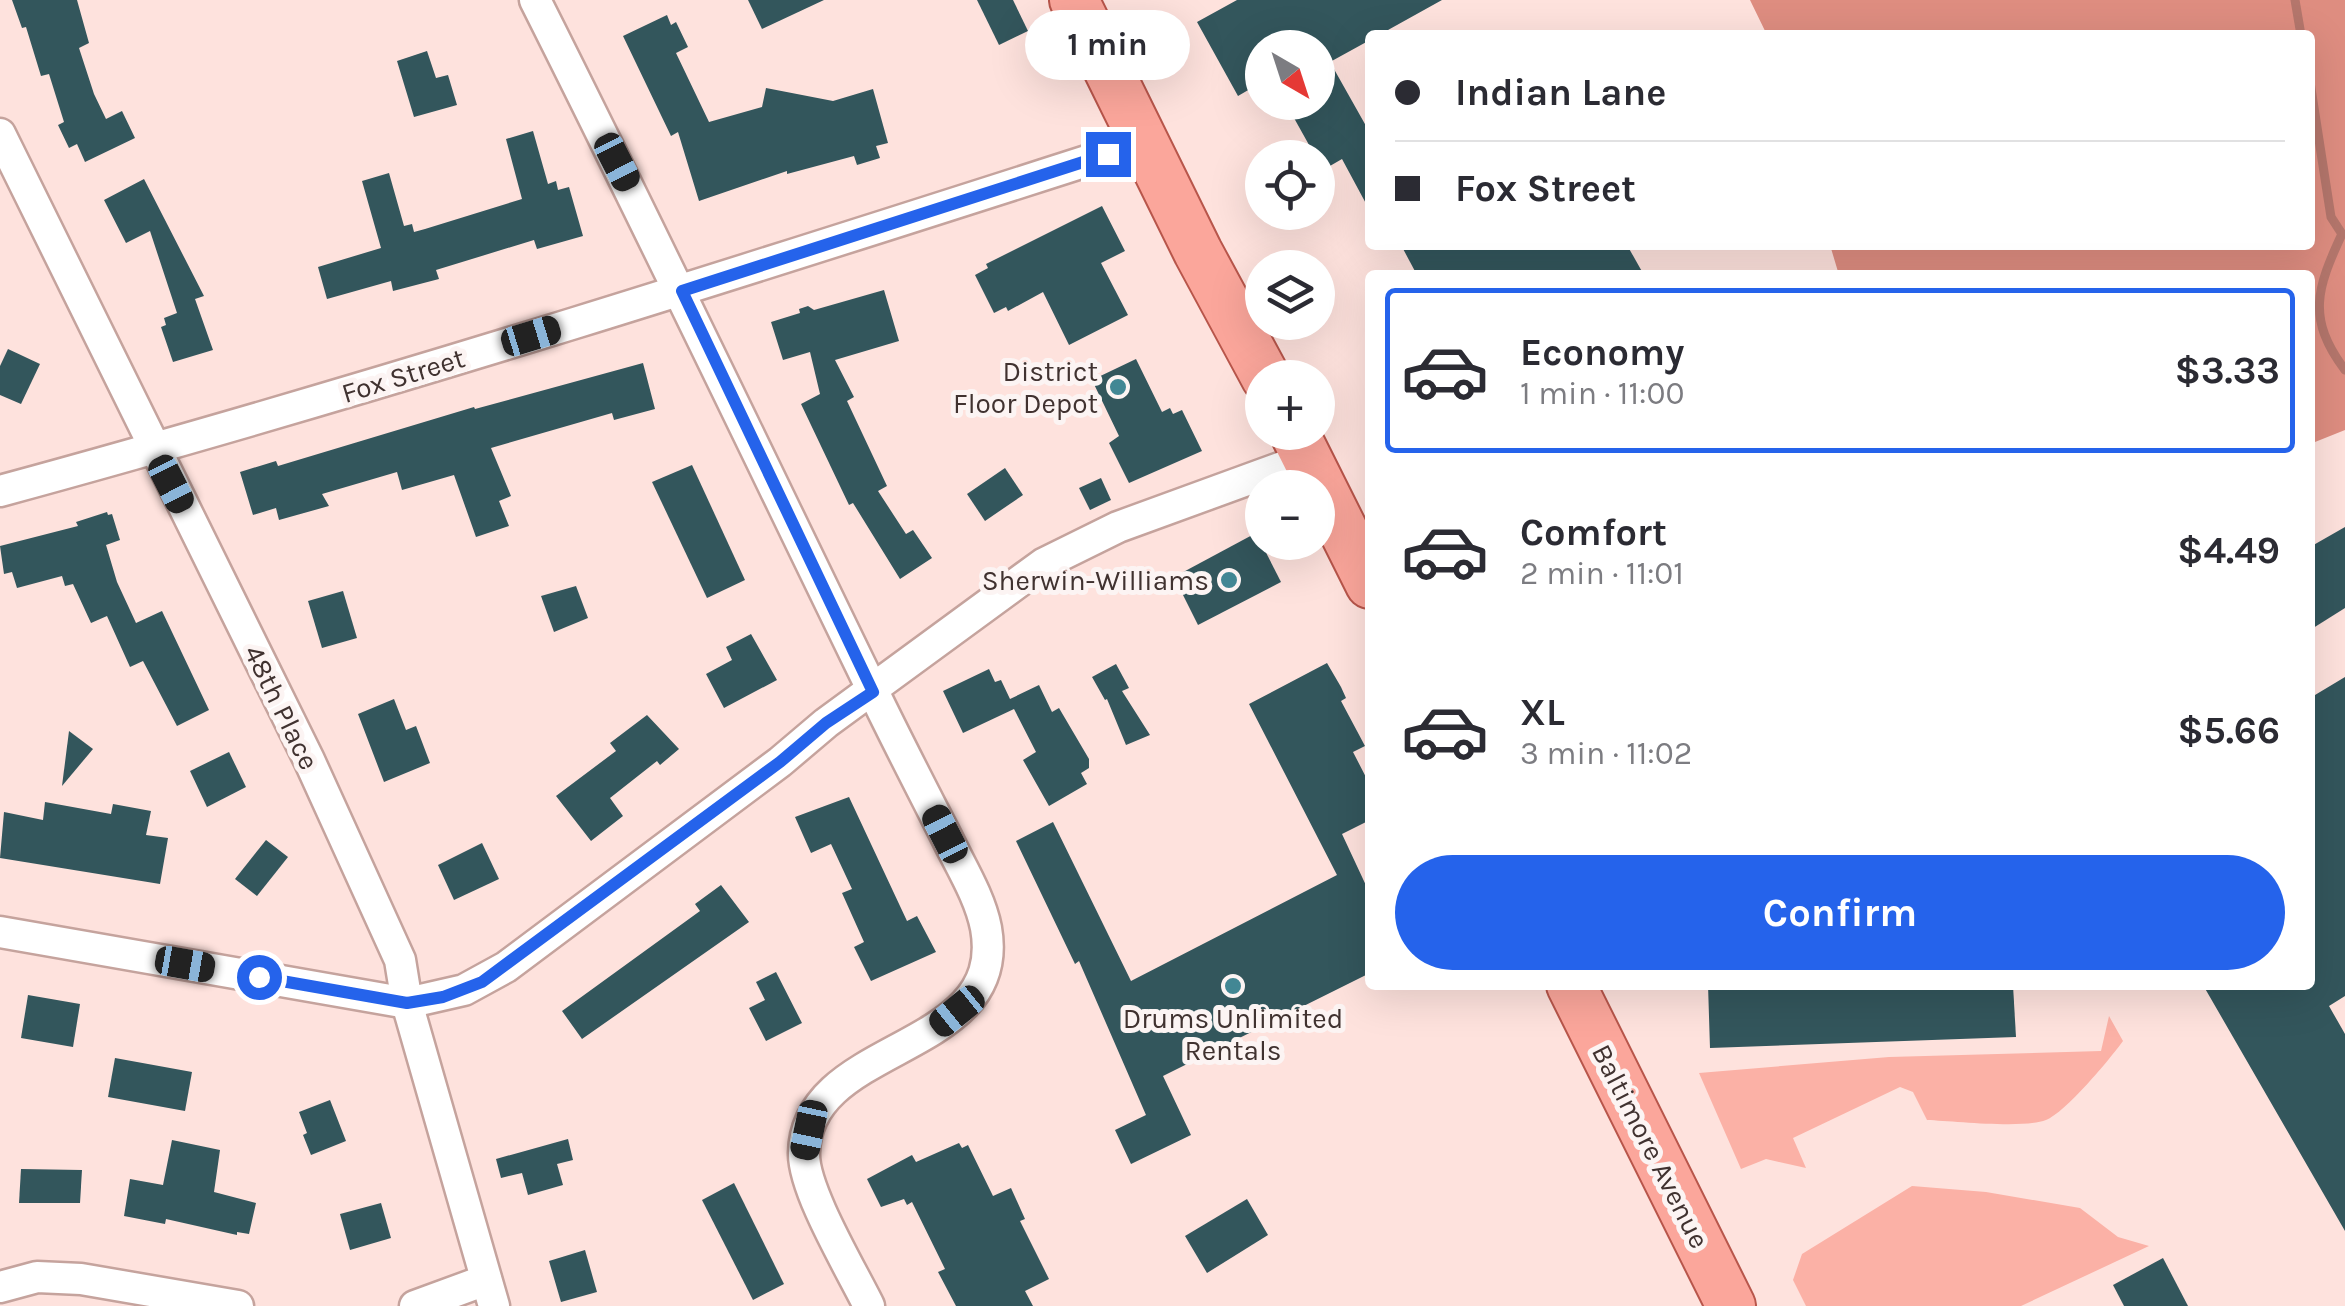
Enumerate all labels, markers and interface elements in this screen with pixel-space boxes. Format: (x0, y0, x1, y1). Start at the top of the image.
callout: 1 min (1026, 9, 1190, 79)
text: 1 min (1067, 26, 1148, 63)
north arrow (1245, 30, 1335, 120)
map controls (1245, 30, 1335, 560)
text: Indian Lane (1455, 70, 1666, 115)
car (590, 128, 644, 196)
route end (1086, 132, 1131, 177)
button: locate (1245, 140, 1335, 230)
text: Fox Street (1455, 166, 1636, 211)
button: layers (1245, 250, 1335, 340)
car (498, 313, 564, 359)
icon: car (1400, 326, 1490, 416)
text: Economy (1520, 330, 1684, 375)
street label: Fox Street (338, 341, 469, 410)
text: $3.33 (2175, 348, 2280, 393)
place label: District Floor Depot (953, 355, 1098, 420)
button: + (1245, 360, 1335, 450)
text: 1 min · 11:00 (1520, 375, 1684, 412)
marker: District Floor Depot (1107, 376, 1129, 398)
car (144, 450, 198, 518)
button: − (1245, 470, 1335, 560)
icon: car (1400, 506, 1490, 596)
text: Comfort (1520, 510, 1667, 555)
text: $4.49 (2177, 528, 2280, 573)
text: 2 min · 11:01 (1520, 555, 1684, 592)
place label: Sherwin-Williams (982, 564, 1209, 597)
marker: Sherwin-Williams (1218, 569, 1240, 591)
street label: 48th Place (237, 640, 326, 775)
icon: car (1400, 686, 1490, 776)
text: XL (1520, 690, 1565, 735)
text: $5.66 (2177, 708, 2280, 753)
text: 3 min · 11:02 (1520, 735, 1692, 772)
car (918, 800, 972, 868)
button: Confirm (1395, 855, 2285, 970)
car (153, 944, 217, 984)
route start (237, 955, 282, 1000)
marker: Drums Unlimited Rentals (1222, 975, 1244, 997)
car (924, 980, 990, 1042)
place label: Drums Unlimited Rentals (1123, 1002, 1343, 1067)
street label: Baltimore Avenue (1585, 1039, 1716, 1254)
car (788, 1098, 830, 1162)

